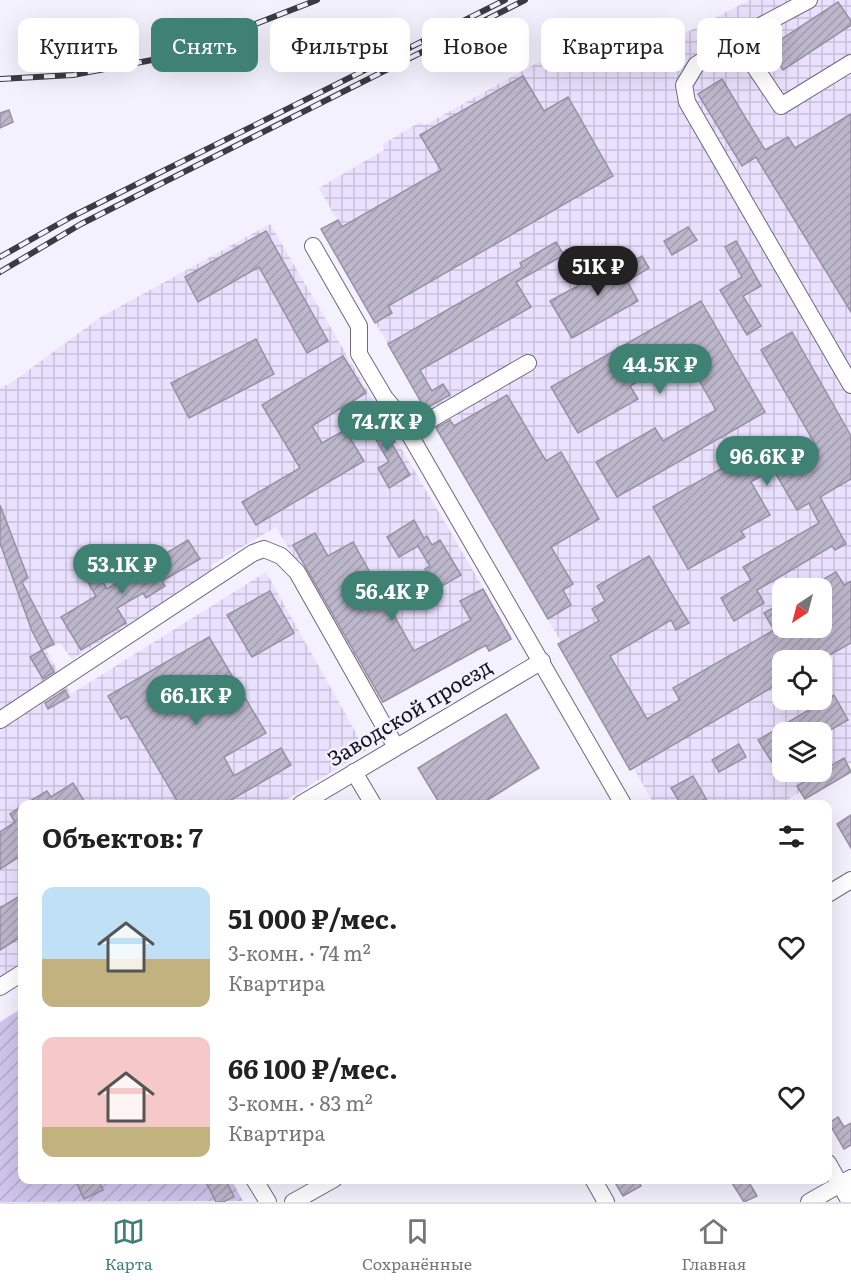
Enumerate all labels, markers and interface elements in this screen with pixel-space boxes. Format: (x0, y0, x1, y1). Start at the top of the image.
chip: Купить (18, 18, 139, 72)
chip: Снять (151, 18, 258, 72)
chip: Фильтры (270, 18, 410, 72)
chip: Новое (422, 18, 529, 72)
chip: Квартира (541, 18, 685, 72)
chip: Дом (697, 18, 782, 72)
pin: 51K ₽ (556, 246, 640, 297)
text: 51K ₽ (572, 250, 624, 280)
pin: 44.5K ₽ (605, 344, 715, 395)
text: 44.5K ₽ (623, 348, 697, 378)
pin: 74.7K ₽ (332, 401, 442, 452)
text: 74.7K ₽ (352, 405, 422, 435)
pin: 96.6K ₽ (712, 436, 822, 487)
text: 96.6K ₽ (730, 440, 804, 470)
pin: 53.1K ₽ (67, 544, 177, 595)
text: 53.1K ₽ (87, 548, 157, 578)
pin: 56.4K ₽ (337, 571, 447, 622)
text: 56.4K ₽ (355, 575, 429, 605)
north arrow (772, 578, 832, 638)
map controls (772, 578, 832, 782)
street label: Заводской проезд (321, 649, 497, 772)
button: locate (772, 650, 832, 710)
pin: 66.1K ₽ (141, 675, 251, 726)
text: 66.1K ₽ (160, 679, 232, 709)
button: layers (772, 722, 832, 782)
text: Объектов: 7 (42, 817, 203, 856)
icon: filters (775, 820, 808, 853)
text: 51 000 ₽/мес. (228, 898, 398, 937)
icon: home (90, 911, 162, 983)
icon: heart (775, 931, 808, 964)
text: 3-комн. · 74 m² (228, 937, 371, 967)
text: Квартира (228, 967, 325, 997)
text: 66 100 ₽/мес. (228, 1048, 398, 1087)
icon: home (90, 1061, 162, 1133)
icon: heart (775, 1081, 808, 1114)
text: 3-комн. · 83 m² (228, 1087, 373, 1117)
text: Квартира (228, 1117, 325, 1147)
tab: Карта (105, 1215, 153, 1275)
tab: Сохранённые (362, 1215, 472, 1275)
tab: Главная (681, 1215, 746, 1275)

